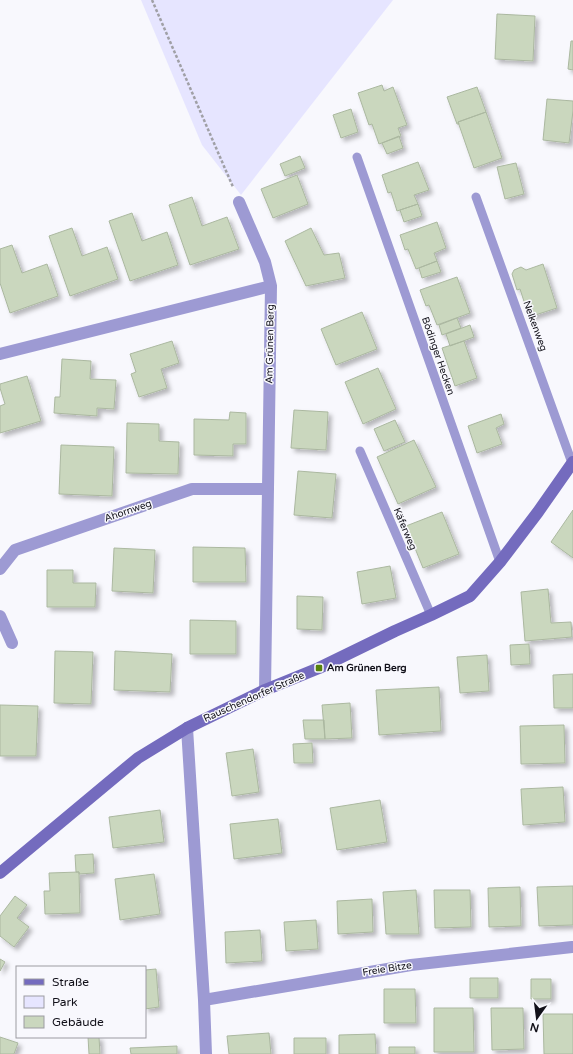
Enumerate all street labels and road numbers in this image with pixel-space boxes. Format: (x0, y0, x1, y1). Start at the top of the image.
street label: Nelkenweg (520, 299, 550, 353)
street label: Am Grünen Berg (263, 304, 277, 384)
street label: Bödinger Hecken (419, 315, 457, 397)
street label: Ahornweg (103, 497, 153, 525)
street label: Käferweg (391, 506, 419, 552)
street label: Rauschendorfer Straße (202, 669, 307, 725)
street label: Freie Bitze (362, 959, 413, 979)

